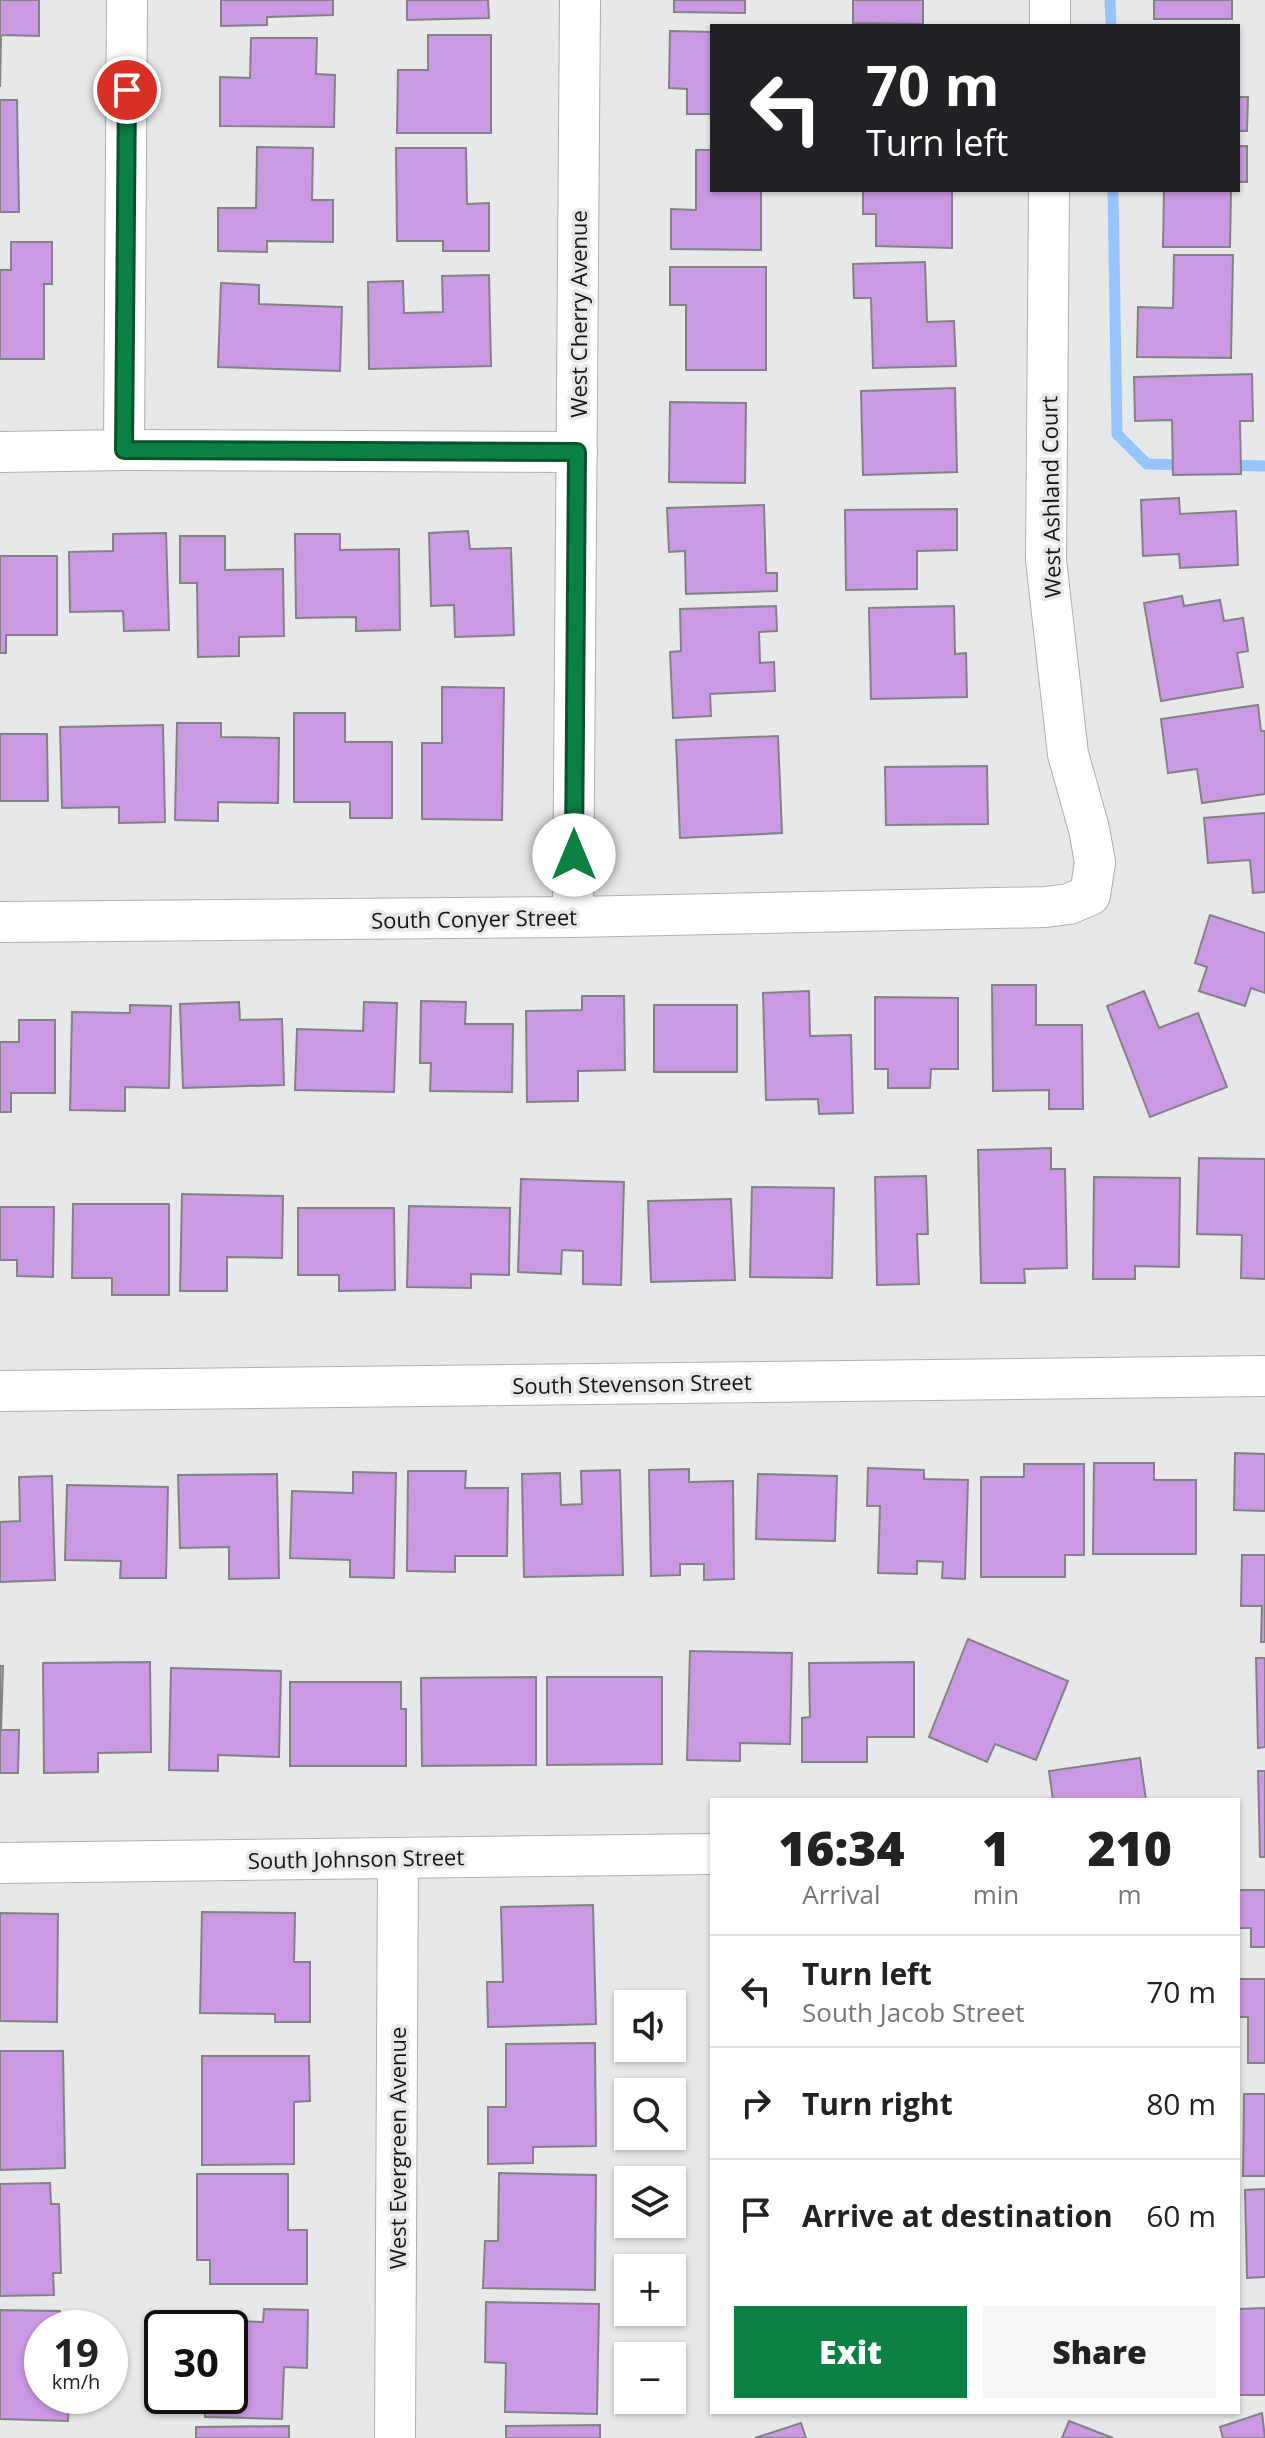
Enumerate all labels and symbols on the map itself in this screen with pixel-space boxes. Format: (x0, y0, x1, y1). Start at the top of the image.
pin (93, 56, 161, 124)
street label: West Cherry Avenue (563, 210, 593, 418)
street label: West Ashland Court (1033, 395, 1067, 598)
position arrow (532, 813, 616, 897)
street label: South Conyer Street (371, 901, 577, 935)
street label: South Stevenson Street (512, 1366, 752, 1400)
street label: South Johnson Street (248, 1841, 465, 1875)
street label: West Evergreen Avenue (382, 2027, 412, 2269)
speed limit sign: 30 (144, 2310, 248, 2414)

